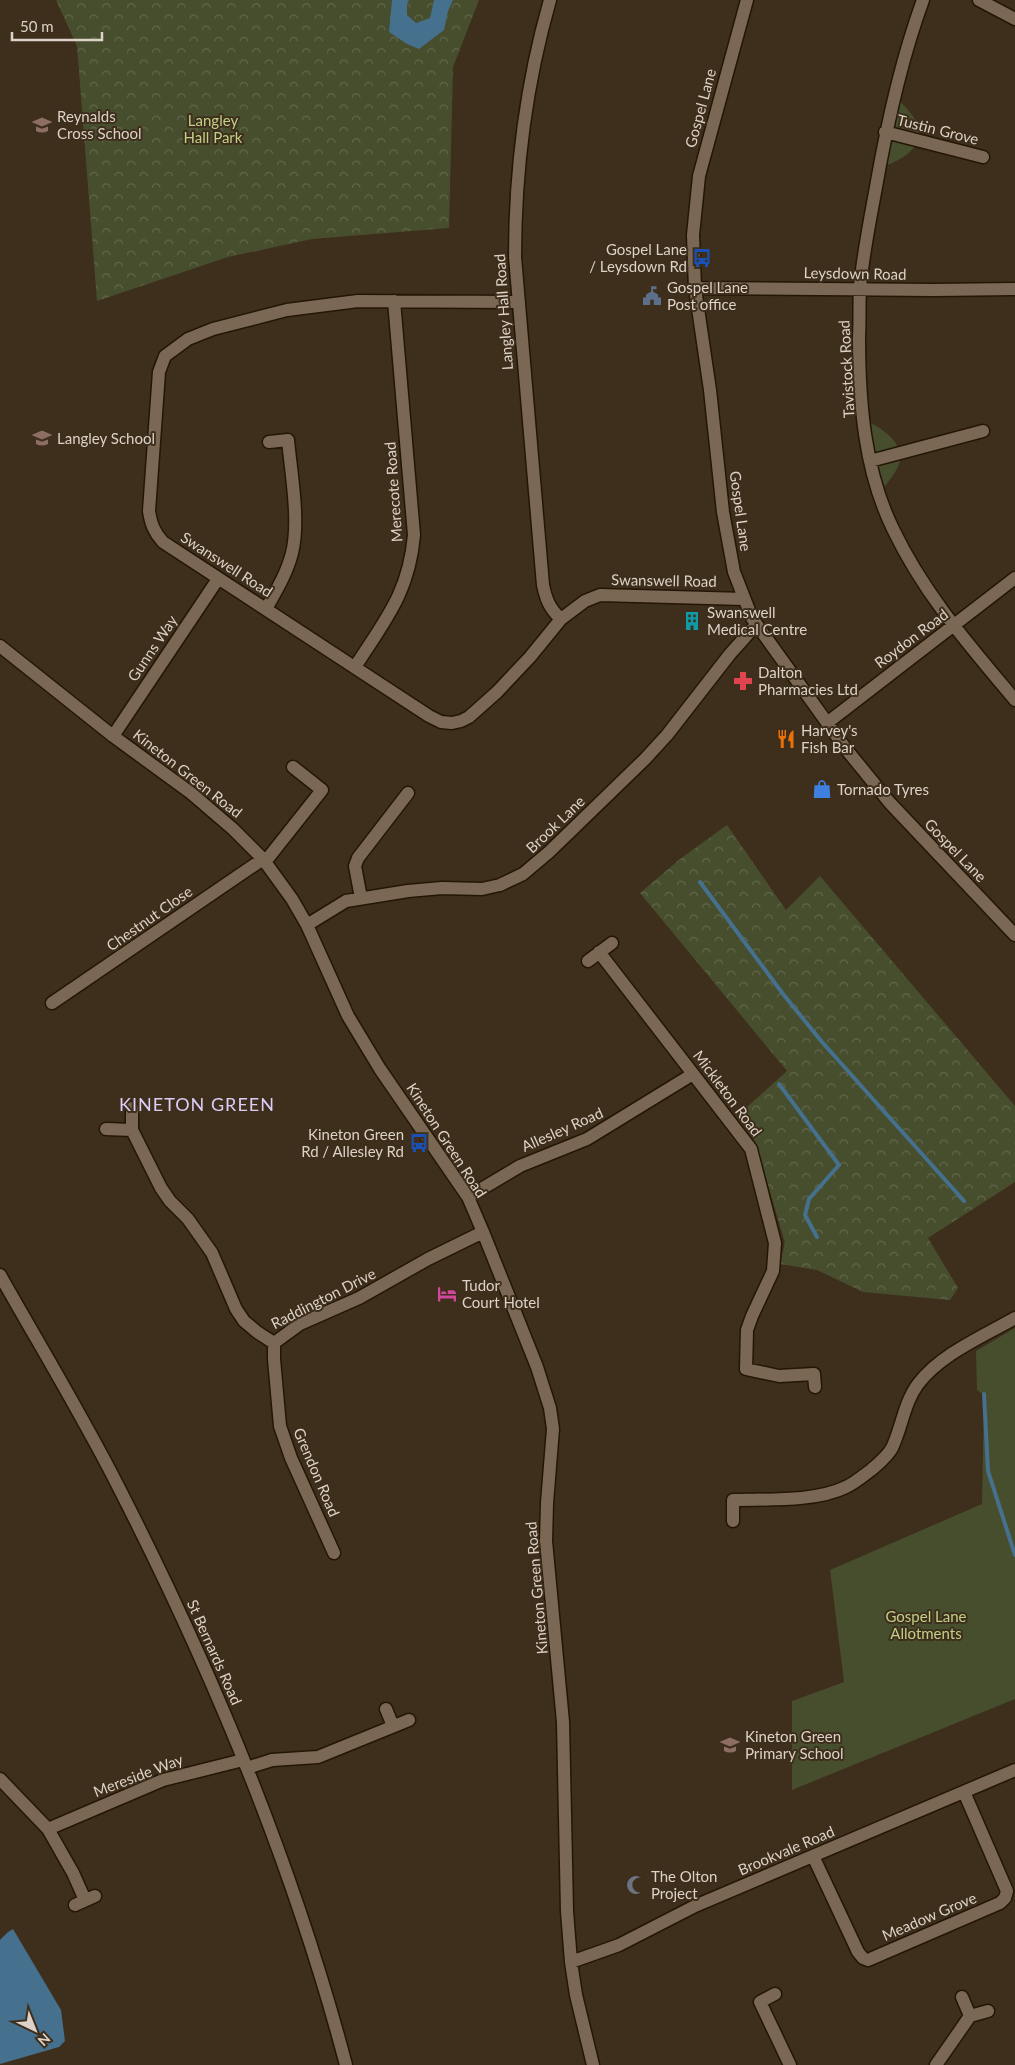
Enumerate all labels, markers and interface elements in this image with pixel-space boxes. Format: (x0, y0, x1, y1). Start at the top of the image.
scale bar (12, 10, 102, 42)
text: 50 m (20, 17, 54, 35)
street label: Gospel Lane (681, 66, 719, 149)
place label: Reynalds Cross School (57, 107, 142, 142)
street label: Tustin Grove (895, 110, 981, 148)
park label: Langley Hall Park (184, 111, 243, 146)
school or university icon: Reynalds Cross School (31, 114, 53, 136)
place label: Gospel Lane / Leysdown Rd (589, 240, 687, 275)
bus stop icon: Gospel Lane / Leysdown Rd (691, 247, 713, 269)
street label: Langley Hall Road (490, 253, 516, 371)
street label: Leysdown Road (803, 263, 907, 283)
place label: Gospel Lane Post office (667, 278, 748, 313)
public building icon: Gospel Lane Post office (641, 285, 663, 307)
street label: Tavistock Road (834, 320, 858, 418)
school or university icon: Langley School (31, 427, 53, 449)
place label: Langley School (57, 429, 155, 447)
street label: Merecote Road (381, 441, 405, 543)
street label: Gospel Lane (726, 470, 756, 552)
street label: Swanswell Road (178, 528, 276, 600)
street label: Swanswell Road (611, 570, 717, 590)
place label: Swanswell Medical Centre (707, 603, 807, 638)
street label: Roydon Road (871, 605, 951, 671)
building icon: Swanswell Medical Centre (681, 610, 703, 632)
street label: Gunns Way (123, 611, 181, 684)
place label: Dalton Pharmacies Ltd (758, 663, 858, 698)
pharmacy icon: Dalton Pharmacies Ltd (732, 670, 754, 692)
place label: Harvey's Fish Bar (801, 721, 858, 756)
street label: Kineton Green Road (130, 725, 246, 821)
restaurant icon: Harvey's Fish Bar (775, 728, 797, 750)
shop icon: Tornado Tyres (811, 778, 833, 800)
place label: Tornado Tyres (837, 780, 929, 798)
street label: Brook Lane (522, 792, 588, 856)
street label: Gospel Lane (921, 815, 991, 885)
street label: Chestnut Close (103, 882, 195, 954)
street label: Mickleton Road (690, 1046, 766, 1140)
street label: Kineton Green Road (403, 1079, 491, 1201)
district label: KINETON GREEN (119, 1093, 275, 1115)
street label: Allesley Road (518, 1103, 606, 1155)
place label: Kineton Green Rd / Allesley Rd (301, 1125, 404, 1160)
bus stop icon: Kineton Green Rd / Allesley Rd (408, 1132, 430, 1154)
street label: Raddington Drive (268, 1264, 378, 1332)
place label: Tudor Court Hotel (462, 1276, 540, 1311)
hotel icon: Tudor Court Hotel (436, 1283, 458, 1305)
street label: Grendon Road (290, 1425, 344, 1519)
street label: Kineton Green Road (521, 1521, 551, 1655)
street label: St Bernards Road (184, 1597, 246, 1707)
park label: Gospel Lane Allotments (885, 1607, 967, 1642)
place label: Kineton Green Primary School (745, 1727, 844, 1762)
school or university icon: Kineton Green Primary School (719, 1734, 741, 1756)
street label: Mereside Way (91, 1750, 186, 1800)
street label: Brookvale Road (735, 1822, 837, 1878)
place label: The Olton Project (651, 1867, 717, 1902)
mosque icon: The Olton Project (625, 1874, 647, 1896)
street label: Meadow Grove (879, 1888, 979, 1944)
north arrow (10, 2005, 60, 2055)
text: N (34, 2030, 54, 2050)

